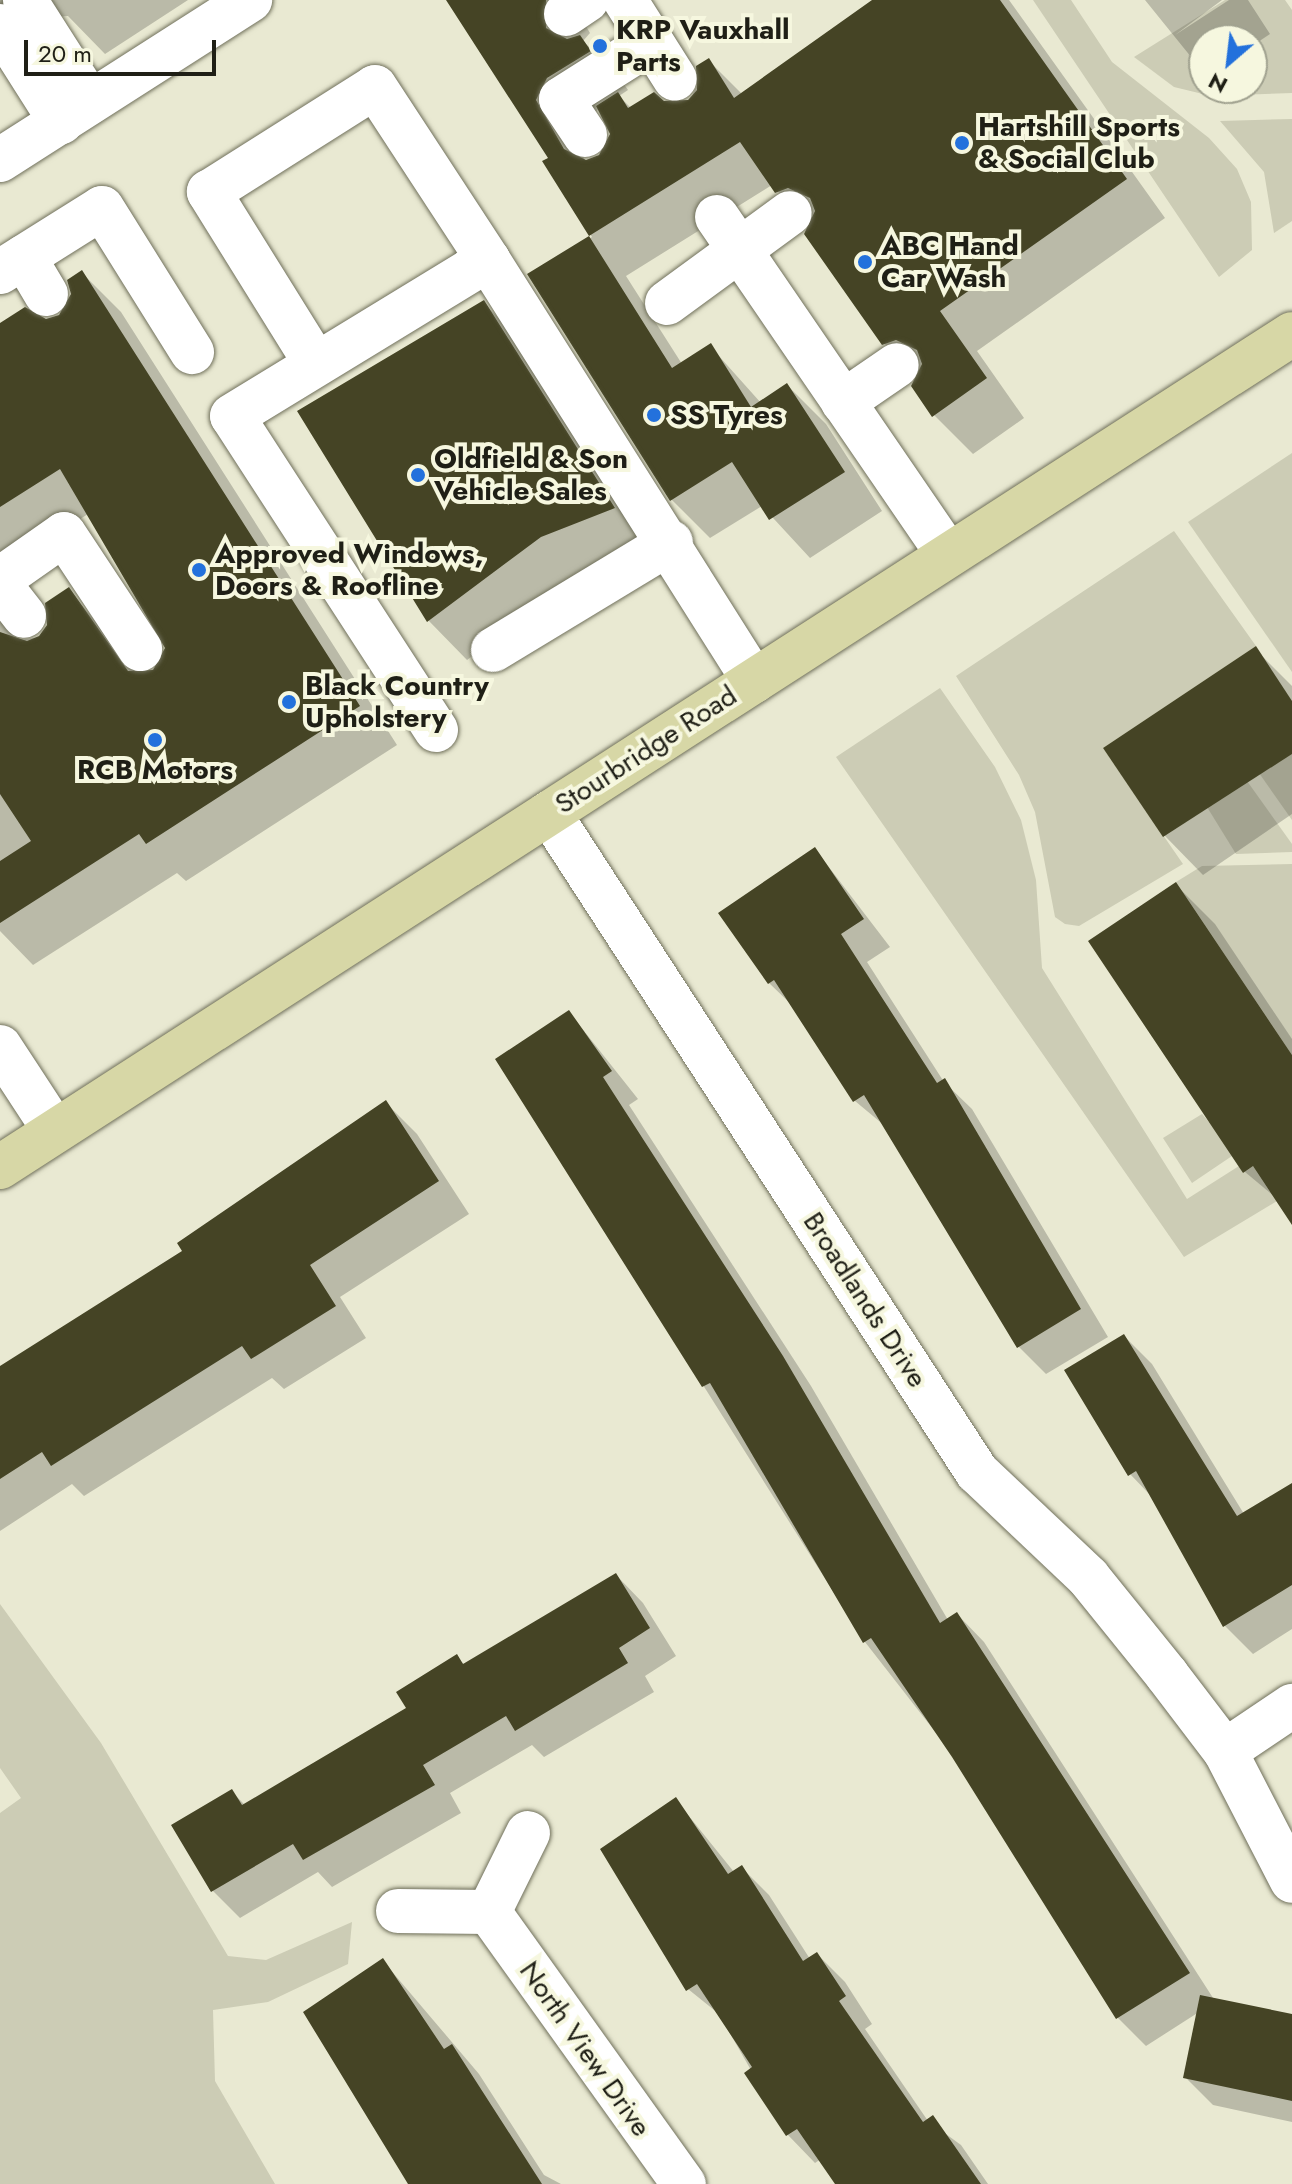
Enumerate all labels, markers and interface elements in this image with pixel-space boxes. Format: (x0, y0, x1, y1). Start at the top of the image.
place label: KRP Vauxhall Parts (616, 13, 790, 79)
scale bar (28, 24, 220, 74)
north arrow (1188, 24, 1268, 104)
text: 20 m (38, 36, 92, 71)
marker: KRP Vauxhall Parts (591, 37, 609, 55)
text: N (1202, 65, 1233, 102)
place label: Hartshill Sports & Social Club (978, 110, 1180, 176)
marker: Hartshill Sports & Social Club (953, 134, 971, 152)
place label: ABC Hand Car Wash (881, 229, 1019, 295)
marker: ABC Hand Car Wash (856, 253, 874, 271)
place label: SS Tyres (670, 398, 783, 432)
marker: SS Tyres (645, 406, 663, 424)
place label: Oldfield & Son Vehicle Sales (434, 442, 628, 508)
marker: Oldfield & Son Vehicle Sales (409, 466, 427, 484)
place label: Approved Windows, Doors & Roofline (215, 537, 484, 603)
marker: Approved Windows, Doors & Roofline (190, 561, 208, 579)
place label: Black Country Upholstery (305, 669, 489, 735)
street label: Stourbridge Road (549, 679, 743, 821)
marker: Black Country Upholstery (280, 693, 298, 711)
marker: RCB Motors (146, 731, 164, 749)
place label: RCB Motors (77, 753, 233, 787)
street label: Broadlands Drive (796, 1206, 934, 1394)
street label: North View Drive (512, 1955, 658, 2143)

